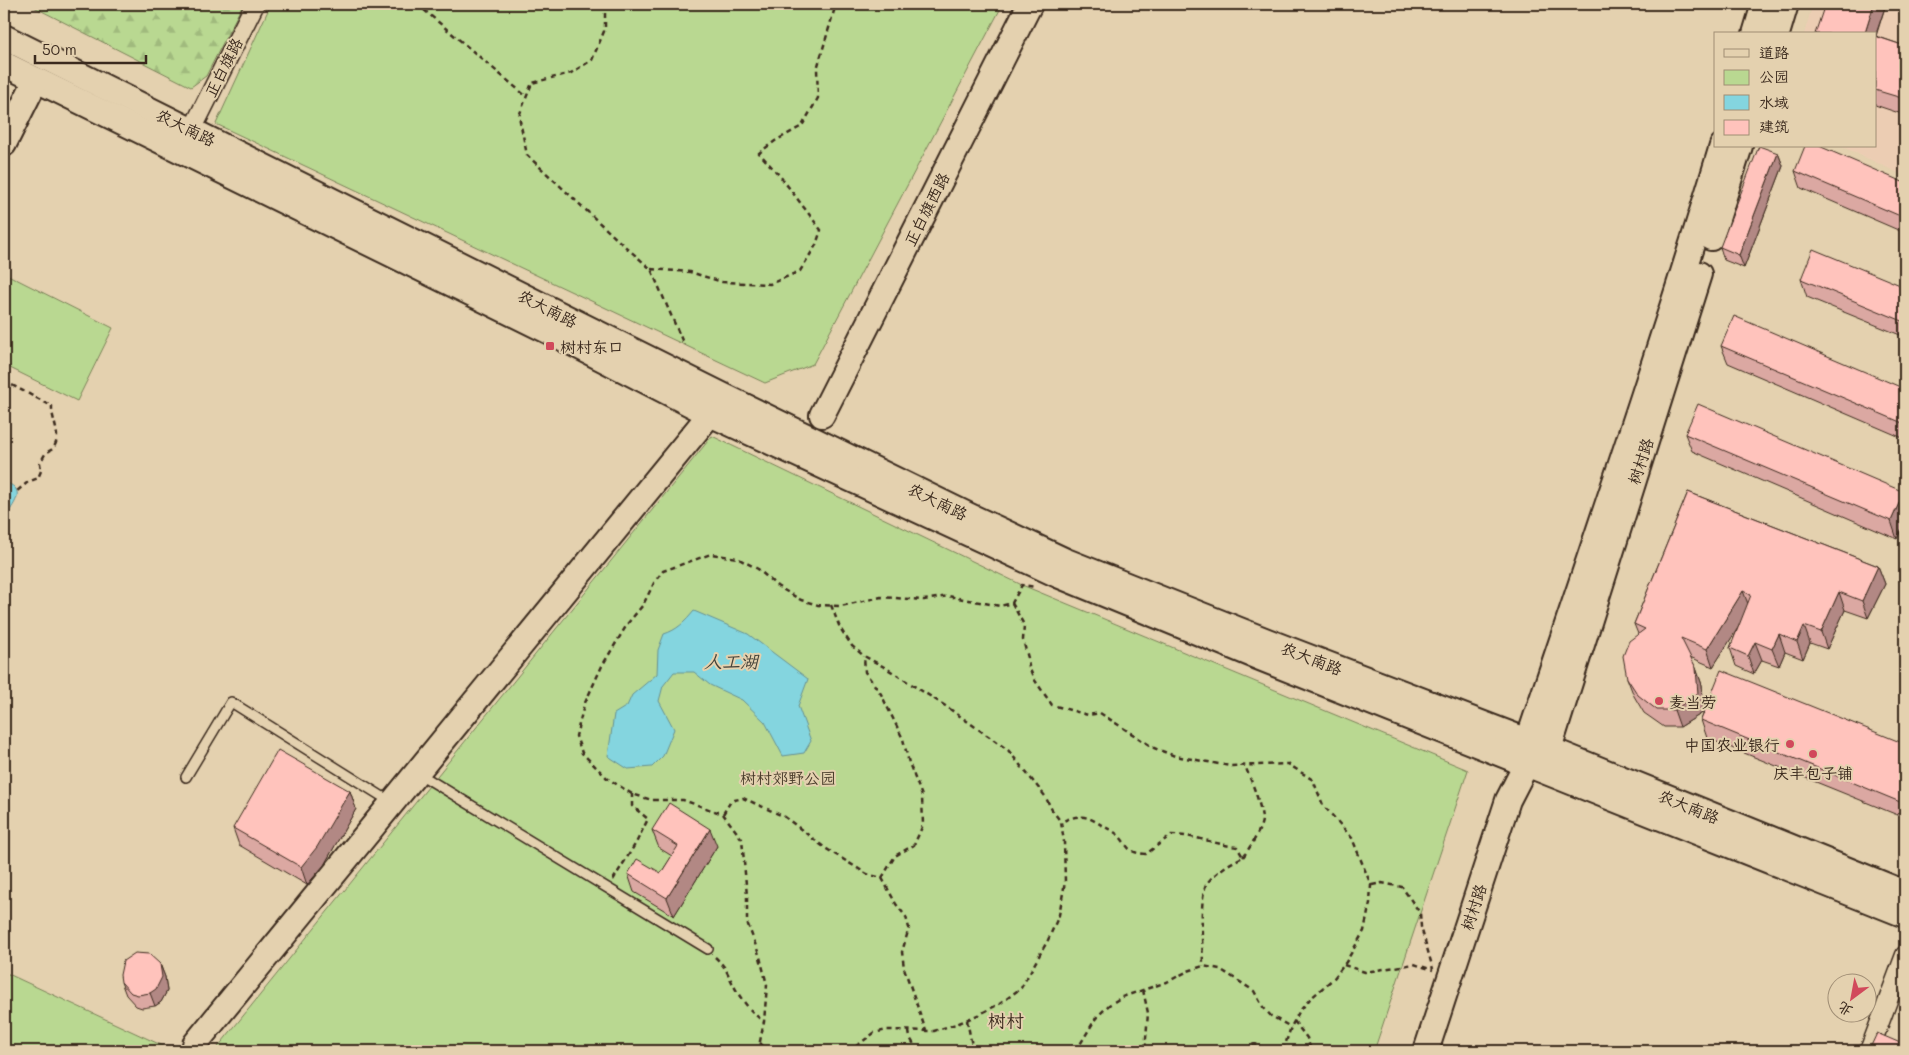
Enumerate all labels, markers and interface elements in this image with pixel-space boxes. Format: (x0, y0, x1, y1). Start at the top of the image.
scale bar (35, 32, 146, 64)
legend (1714, 32, 1876, 148)
street label: 正白旗路 (199, 34, 247, 100)
text: 50 m (42, 39, 77, 59)
text: 道路 (1759, 42, 1789, 62)
text: 公园 (1759, 66, 1789, 86)
text: 水域 (1759, 92, 1789, 112)
street label: 农大南路 (153, 104, 219, 150)
text: 建筑 (1759, 116, 1789, 136)
street label: 正白旗西路 (898, 169, 954, 249)
street label: 农大南路 (515, 284, 581, 332)
place label: 树村东口 (560, 336, 624, 357)
marker: 树村东口 (544, 340, 556, 352)
street label: 树村路 (1623, 435, 1657, 487)
street label: 农大南路 (905, 478, 971, 524)
street label: 农大南路 (1278, 637, 1346, 679)
water label: 人工湖 (704, 649, 760, 673)
place label: 麦当劳 (1669, 691, 1717, 712)
marker: 麦当劳 (1653, 695, 1665, 707)
place label: 中国农业银行 (1684, 734, 1780, 755)
marker: 中国农业银行 (1784, 738, 1796, 750)
marker: 庆丰包子铺 (1807, 748, 1819, 760)
place label: 庆丰包子铺 (1773, 762, 1853, 783)
park label: 树村郊野公园 (740, 767, 836, 788)
street label: 农大南路 (1655, 784, 1723, 828)
street label: 树村路 (1456, 881, 1490, 933)
north arrow (1826, 972, 1876, 1022)
text: 北 (1834, 998, 1856, 1021)
district label: 树村 (988, 1008, 1024, 1032)

